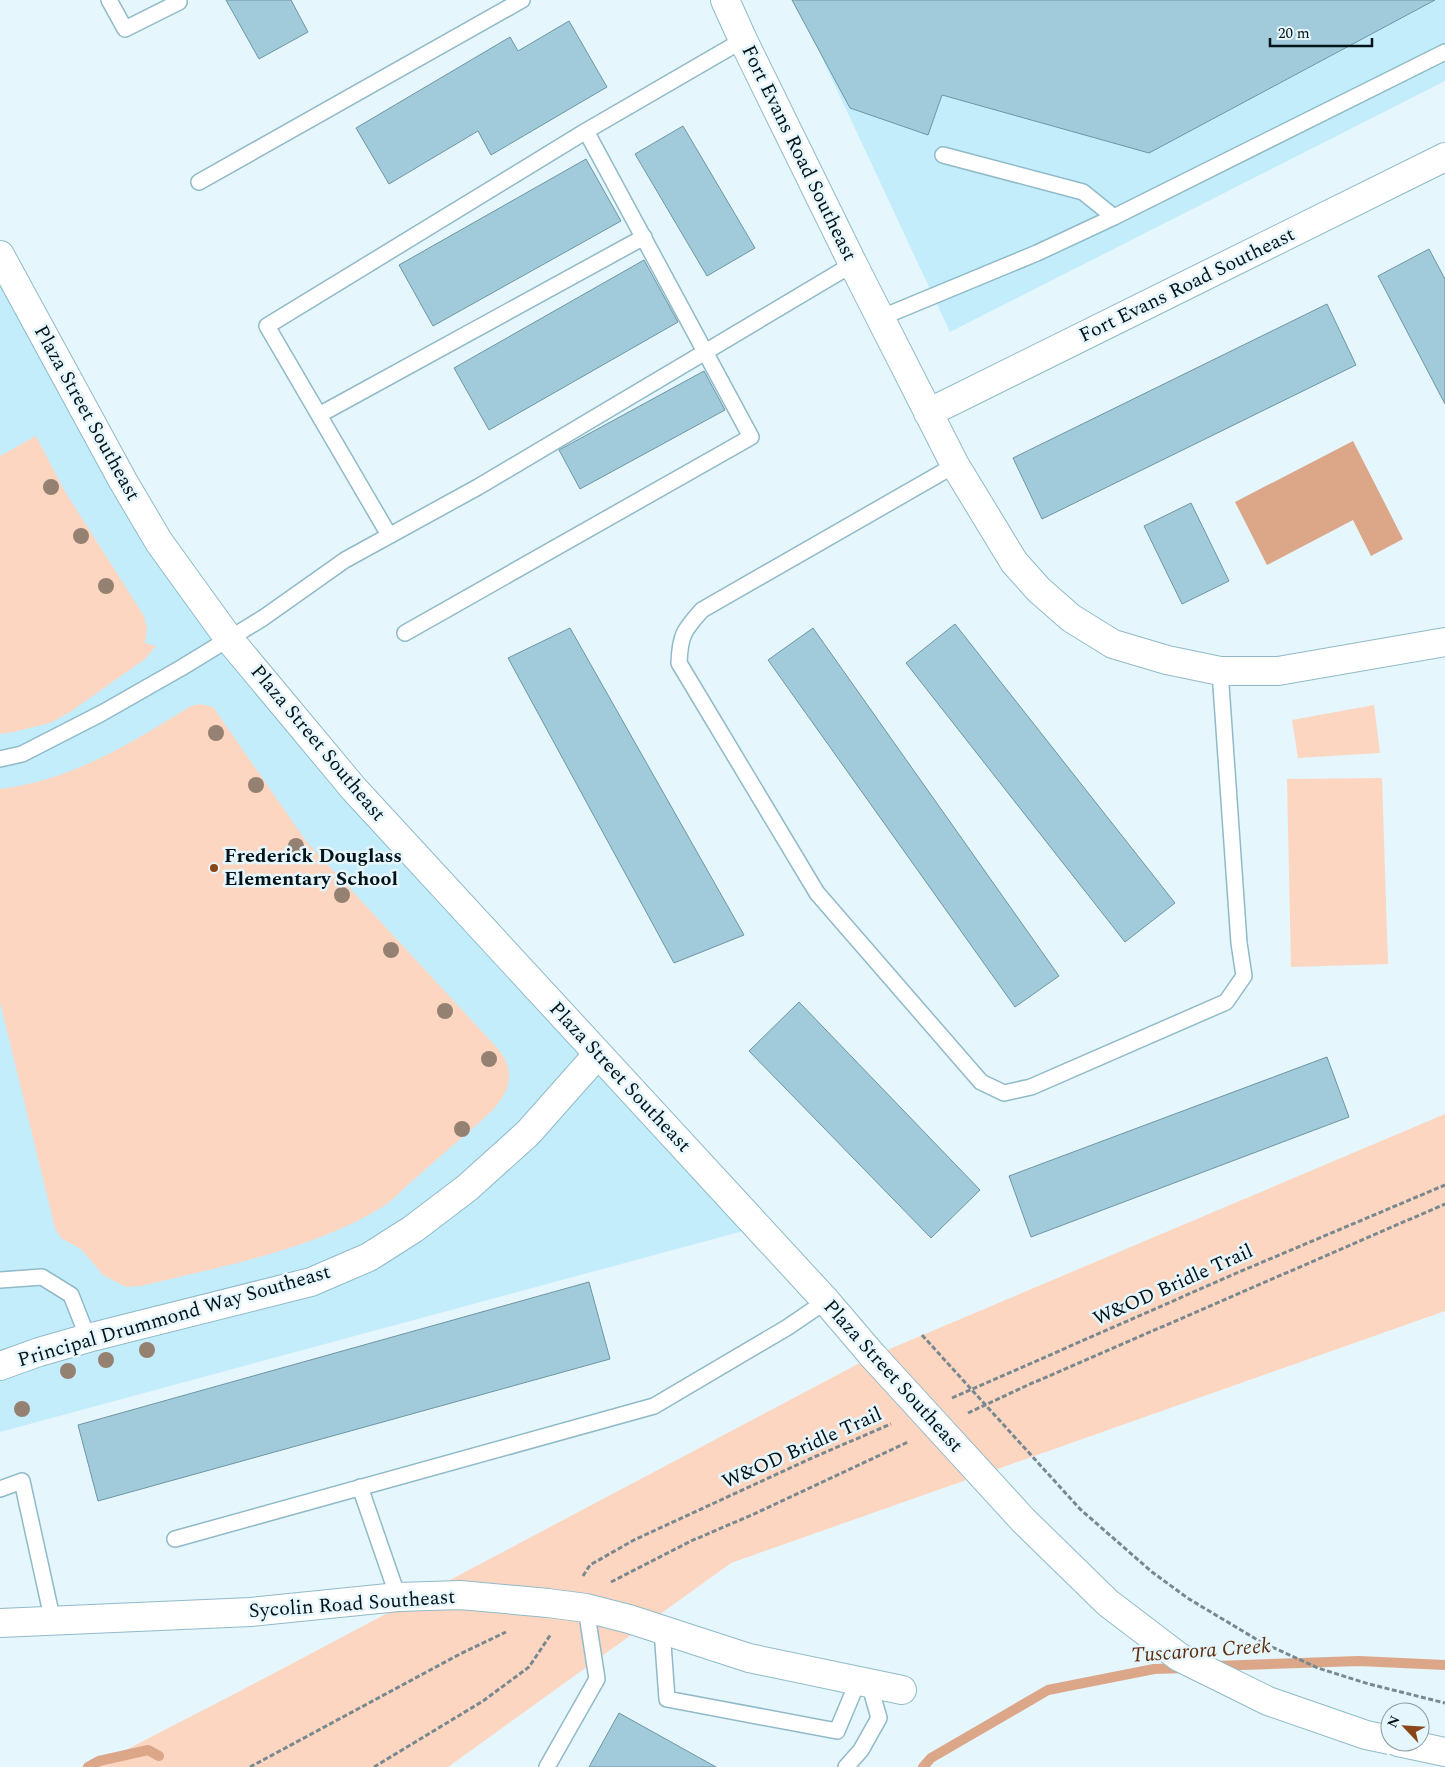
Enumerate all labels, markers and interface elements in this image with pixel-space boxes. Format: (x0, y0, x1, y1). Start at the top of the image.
scale bar (1270, 15, 1372, 47)
text: 20 m (1278, 22, 1310, 45)
street label: Fort Evans Road Southeast (734, 40, 864, 266)
street label: Fort Evans Road Southeast (1074, 220, 1300, 350)
street label: Plaza Street Southeast (26, 320, 148, 506)
street label: Plaza Street Southeast (243, 658, 393, 828)
place label: Frederick Douglass Elementary School (224, 841, 402, 894)
marker: Frederick Douglass Elementary School (208, 862, 220, 874)
street label: Plaza Street Southeast (542, 995, 698, 1159)
street label: W&OD Bridle Trail (1088, 1236, 1258, 1334)
street label: Principal Drummond Way Southeast (14, 1257, 334, 1375)
street label: Plaza Street Southeast (816, 1293, 970, 1459)
street label: W&OD Bridle Trail (717, 1399, 887, 1497)
street label: Sycolin Road Southeast (248, 1582, 456, 1626)
water label: Tuscarora Creek (1130, 1630, 1272, 1672)
north arrow (1380, 1702, 1430, 1752)
text: N (1382, 1712, 1406, 1731)

